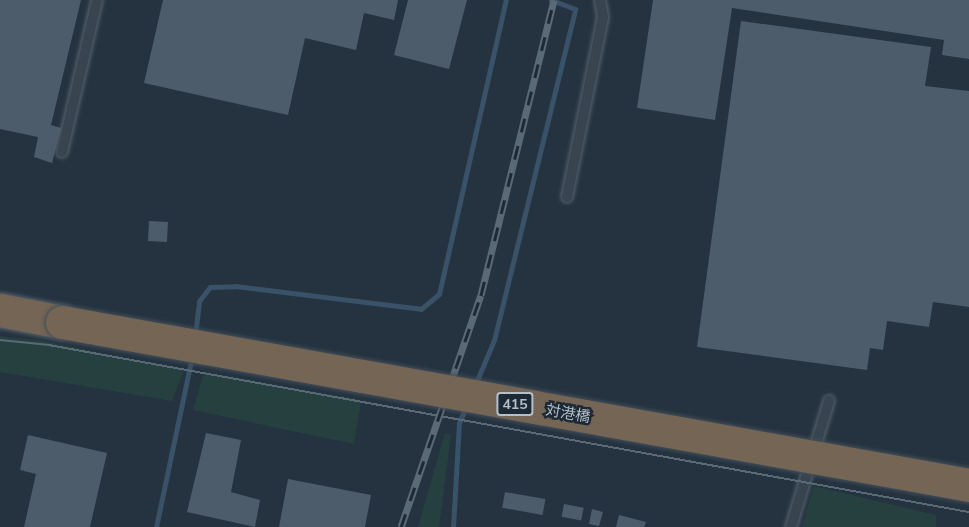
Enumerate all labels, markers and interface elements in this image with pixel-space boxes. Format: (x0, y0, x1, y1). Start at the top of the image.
road number: 415 (496, 393, 534, 415)
street label: 対港橋 (544, 400, 592, 426)

